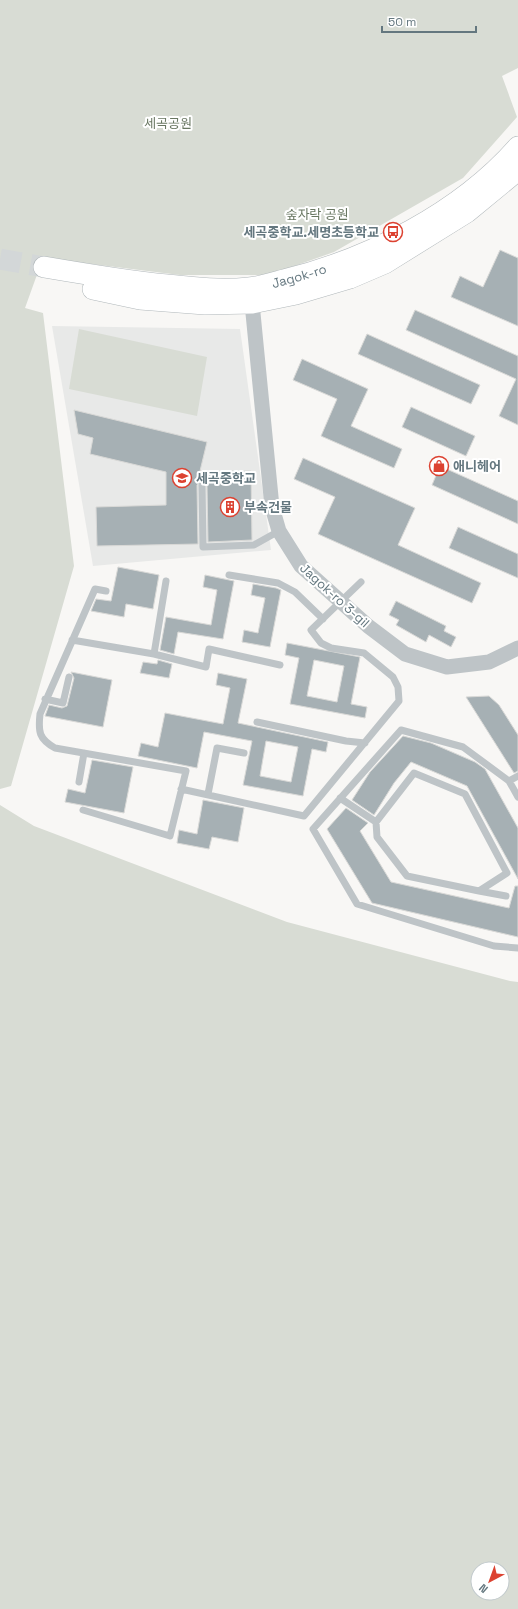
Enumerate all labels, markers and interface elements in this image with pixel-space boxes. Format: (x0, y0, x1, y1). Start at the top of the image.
scale bar (382, 8, 476, 34)
text: 50 m (388, 14, 416, 30)
park label: 세곡공원 (144, 115, 192, 132)
park label: 숲자락 공원 (285, 206, 349, 223)
bus stop icon: 세곡중학교.세명초등학교 (382, 221, 404, 243)
place label: 세곡중학교.세명초등학교 (244, 224, 379, 241)
street label: Jagok-ro (270, 260, 329, 292)
shop icon: 애니헤어 (428, 455, 450, 477)
place label: 애니헤어 (453, 458, 501, 475)
school or university icon: 세곡중학교 (171, 467, 193, 489)
place label: 세곡중학교 (196, 470, 256, 487)
building icon: 부속건물 (219, 496, 241, 518)
place label: 부속건물 (244, 499, 292, 516)
street label: Jagok-ro 3-gil (296, 560, 373, 631)
north arrow (470, 1561, 510, 1601)
text: N (476, 1581, 491, 1596)

